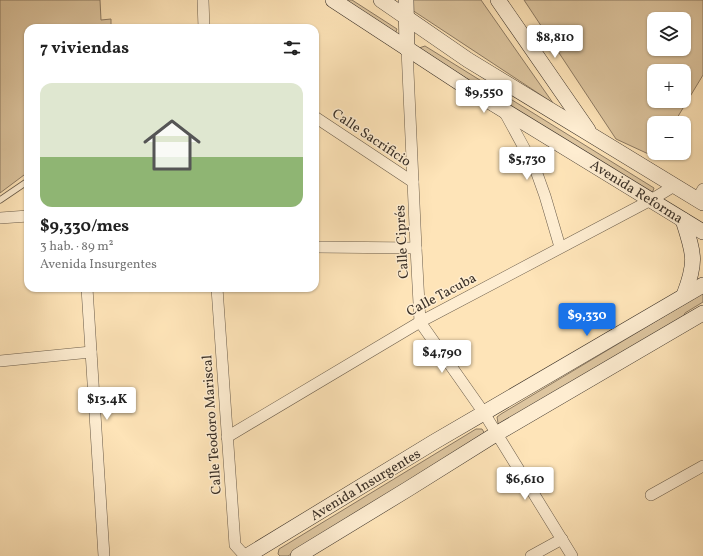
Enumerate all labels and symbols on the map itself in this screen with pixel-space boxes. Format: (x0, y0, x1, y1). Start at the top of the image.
pin: $8,810 (522, 25, 588, 59)
pin: $9,550 (451, 80, 517, 114)
street label: Calle Sacrificio (328, 105, 414, 172)
pin: $5,730 (494, 147, 560, 181)
street label: Avenida Reforma (586, 156, 686, 229)
street label: Calle Ciprés (391, 205, 414, 279)
street label: Calle Tacuba (403, 269, 480, 322)
pin: $9,330 (554, 303, 620, 337)
pin: $4,790 (409, 340, 475, 374)
street label: Calle Teodoro Mariscal (198, 355, 227, 495)
pin: $13.4K (74, 387, 140, 421)
street label: Avenida Insurgentes (307, 445, 425, 526)
pin: $6,610 (492, 467, 558, 501)

